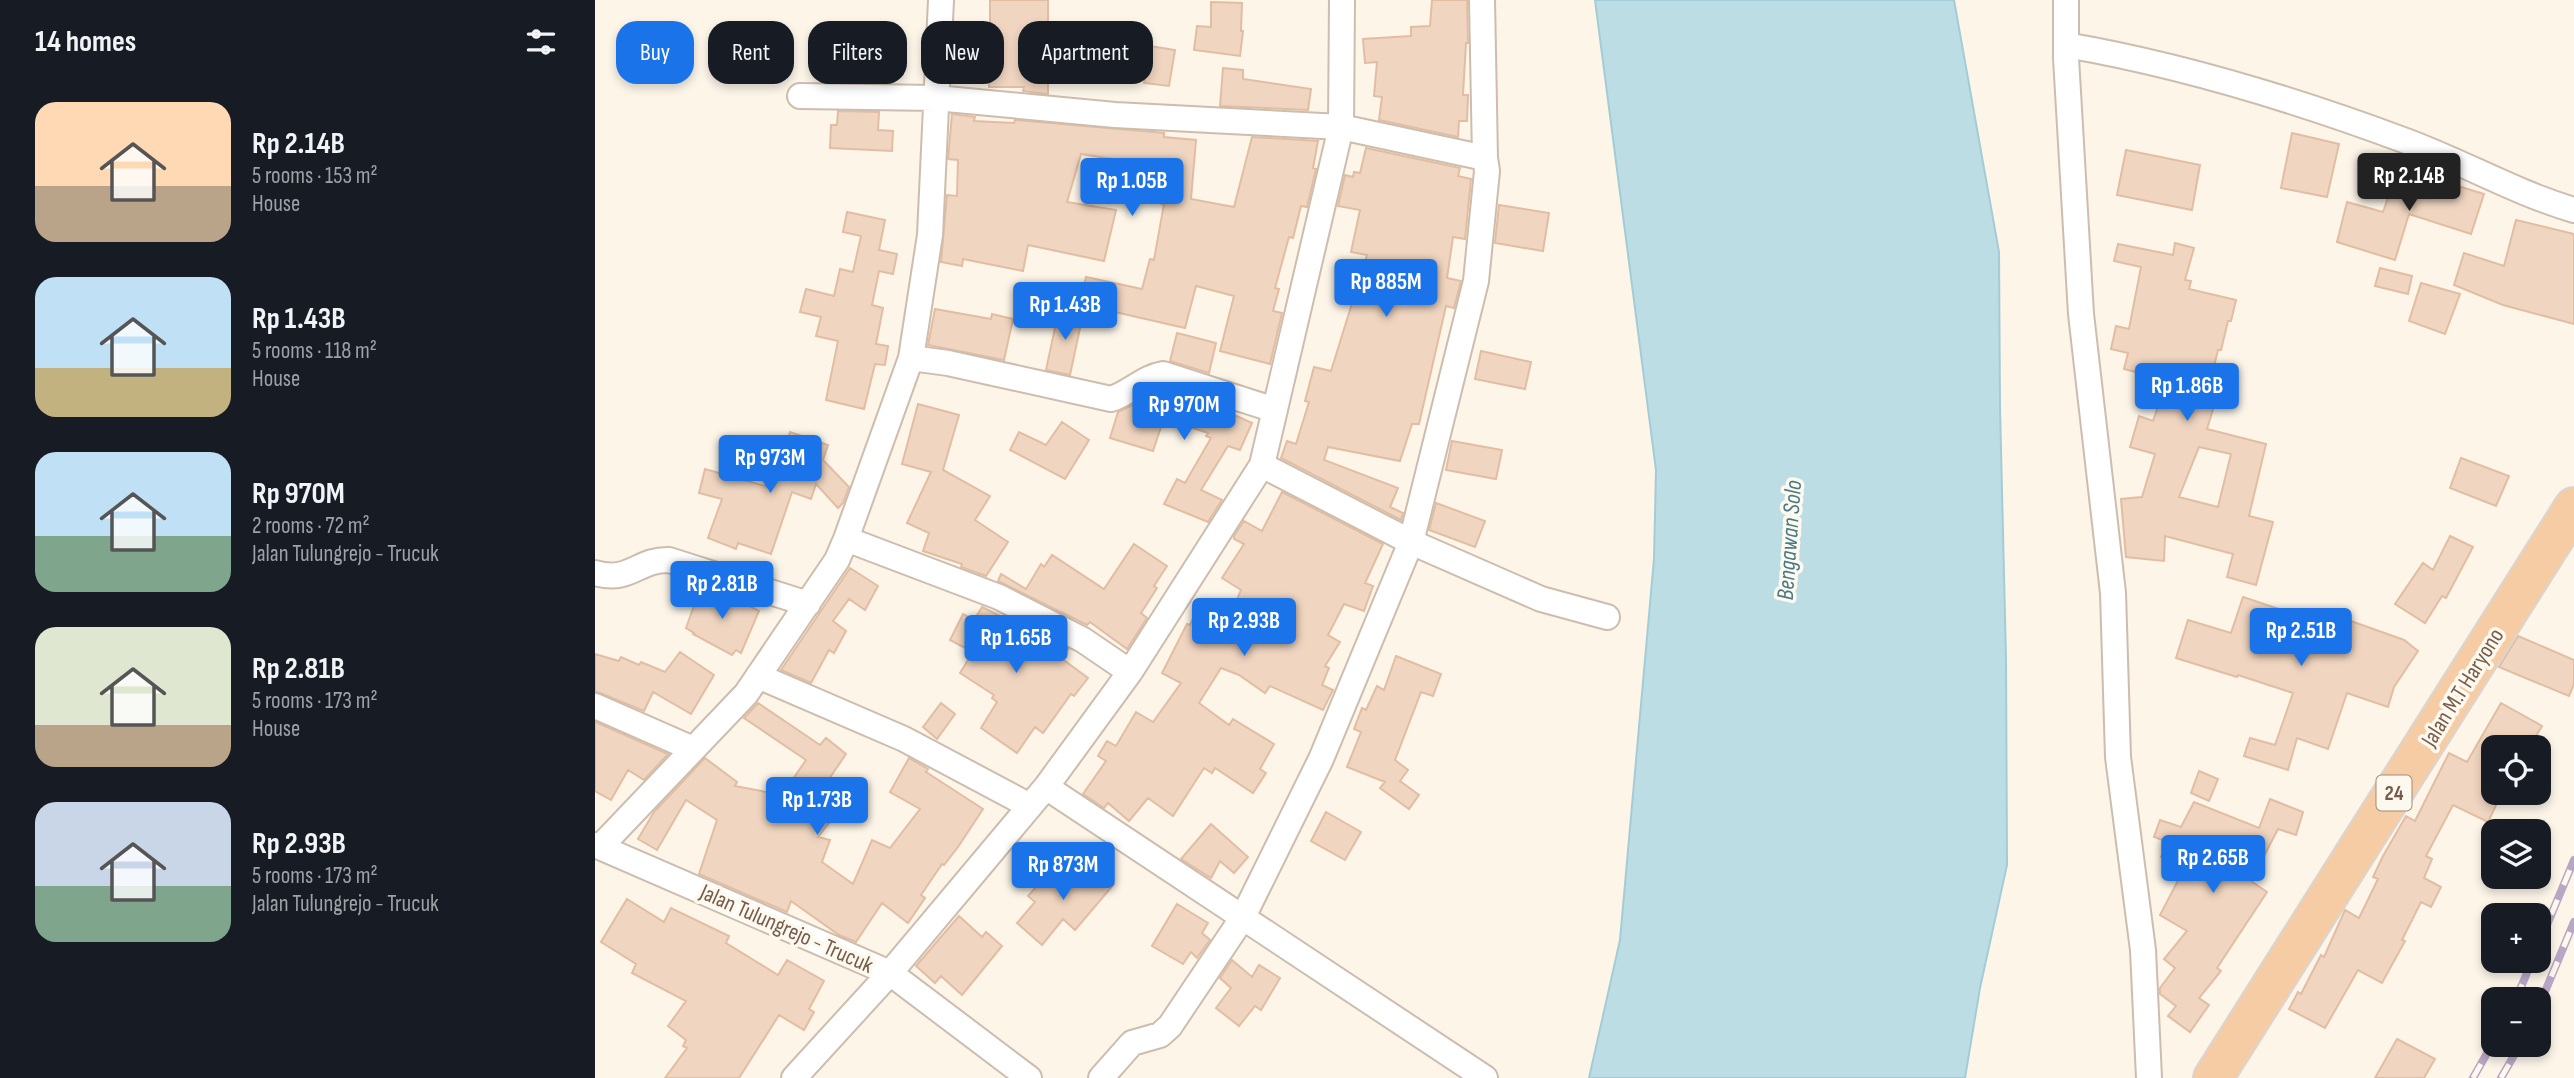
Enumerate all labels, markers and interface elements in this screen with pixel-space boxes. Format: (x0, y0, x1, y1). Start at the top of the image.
chip: Buy (616, 21, 694, 84)
chip: Rent (708, 21, 794, 84)
chip: Filters (808, 21, 907, 84)
chip: New (921, 21, 1004, 84)
chip: Apartment (1018, 21, 1153, 84)
icon: filters (522, 23, 560, 61)
text: 14 homes (35, 24, 136, 60)
text: Rp 2.14B (252, 126, 345, 162)
icon: home (91, 130, 175, 214)
pin: Rp 2.14B (2337, 154, 2481, 213)
pin: Rp 1.05B (1060, 158, 1204, 218)
text: 5 rooms · 153 m² (252, 162, 378, 190)
text: Rp 2.14B (2373, 162, 2445, 190)
text: Rp 1.05B (1096, 167, 1168, 195)
text: House (252, 190, 300, 218)
pin: Rp 885M (1321, 260, 1451, 319)
text: Rp 885M (1350, 268, 1422, 296)
pin: Rp 1.43B (993, 282, 1137, 342)
text: Rp 1.43B (1029, 291, 1101, 319)
text: Rp 1.43B (252, 301, 346, 337)
icon: home (91, 305, 175, 389)
text: 5 rooms · 118 m² (252, 337, 377, 365)
pin: Rp 1.86B (2115, 364, 2259, 423)
text: House (252, 365, 300, 393)
text: Rp 1.86B (2151, 372, 2223, 400)
pin: Rp 970M (1119, 382, 1249, 442)
text: Rp 970M (1148, 391, 1220, 419)
pin: Rp 973M (705, 435, 835, 495)
text: Rp 973M (735, 444, 805, 472)
text: Rp 970M (252, 476, 345, 512)
water label: Bengawan Solo (1771, 479, 1808, 601)
icon: home (91, 480, 175, 564)
text: 2 rooms · 72 m² (252, 512, 370, 540)
text: Jalan Tulungrejo - Trucuk (252, 540, 439, 568)
pin: Rp 2.81B (650, 562, 794, 621)
text: Rp 2.81B (686, 570, 758, 598)
pin: Rp 2.93B (1172, 598, 1316, 658)
text: Rp 2.93B (1208, 607, 1280, 635)
pin: Rp 2.51B (2229, 608, 2373, 668)
pin: Rp 1.65B (944, 616, 1088, 675)
text: Rp 2.51B (2266, 617, 2336, 645)
street label: Jalan M.T Haryono (2415, 623, 2510, 753)
text: Rp 1.65B (980, 624, 1052, 652)
text: Rp 2.81B (252, 651, 345, 687)
icon: home (91, 655, 175, 739)
text: 5 rooms · 173 m² (252, 687, 378, 715)
text: House (252, 715, 300, 743)
map controls (2481, 735, 2551, 1057)
button: locate (2481, 735, 2551, 805)
road number: 24 (2377, 776, 2411, 810)
pin: Rp 1.73B (745, 778, 889, 837)
text: Rp 1.73B (782, 786, 852, 814)
button: layers (2481, 819, 2551, 889)
text: Rp 2.93B (252, 826, 346, 862)
icon: home (91, 830, 175, 914)
pin: Rp 2.65B (2141, 836, 2285, 895)
pin: Rp 873M (998, 842, 1128, 902)
text: Rp 2.65B (2177, 844, 2249, 872)
text: Rp 873M (1028, 851, 1098, 879)
text: 5 rooms · 173 m² (252, 862, 378, 890)
street label: Jalan Tulungrejo - Trucuk (695, 878, 878, 980)
text: Jalan Tulungrejo - Trucuk (252, 890, 439, 918)
button: + (2481, 903, 2551, 973)
button: − (2481, 987, 2551, 1057)

